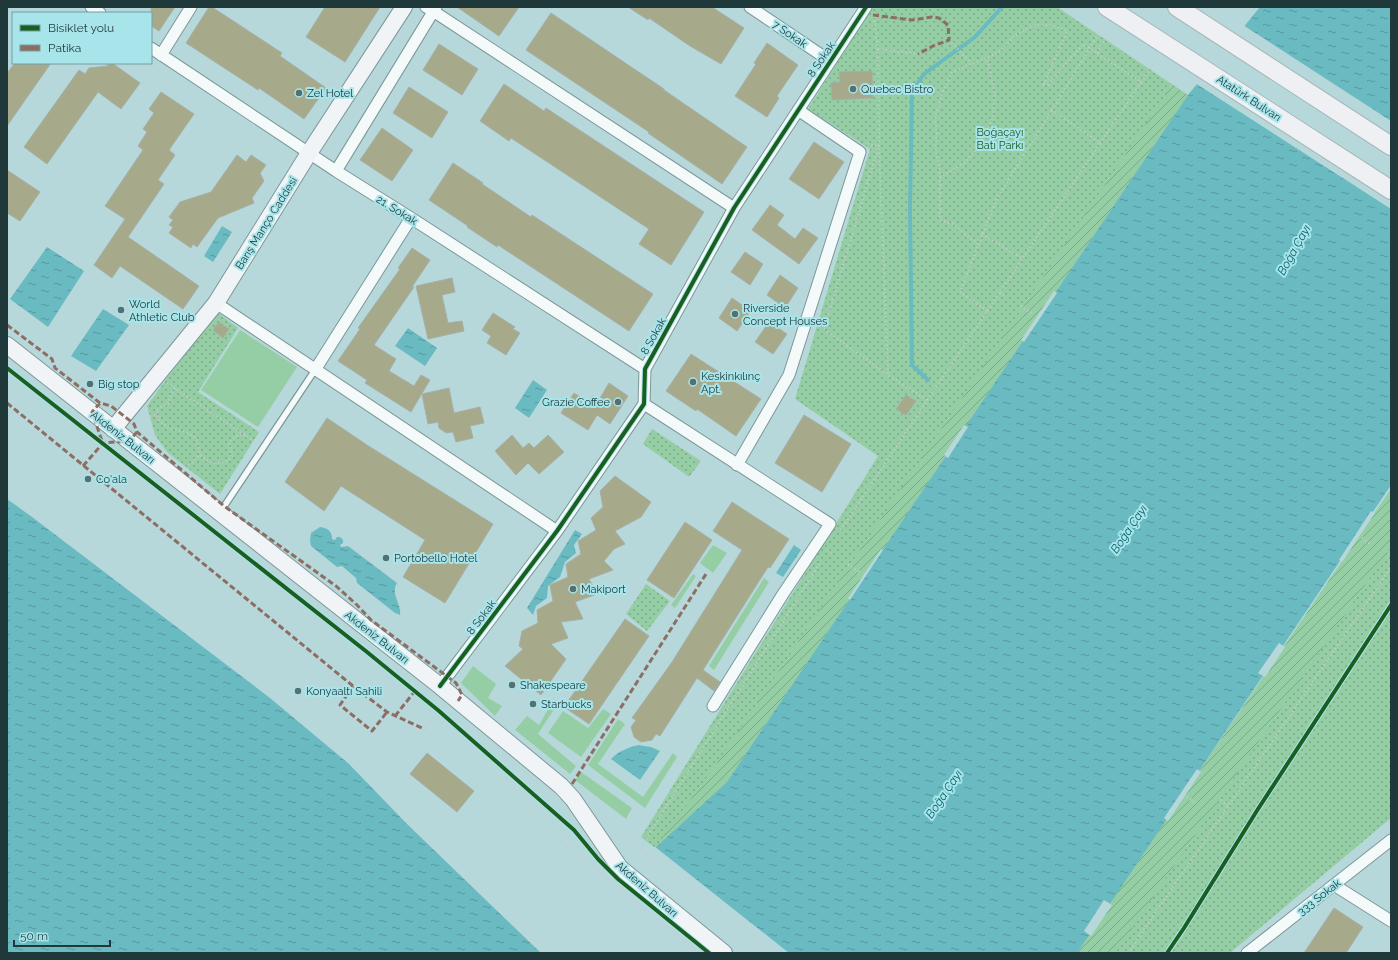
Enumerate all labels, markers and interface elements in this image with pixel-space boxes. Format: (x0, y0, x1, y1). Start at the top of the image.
legend (12, 12, 152, 64)
street label: 7 Sokak (770, 18, 810, 51)
text: Bisiklet yolu (48, 21, 114, 35)
street label: 8 Sokak (805, 39, 838, 80)
text: Patika (48, 41, 81, 55)
street label: Atatürk Bulvarı (1214, 73, 1283, 124)
place label: Quebec Bistro (861, 83, 934, 96)
marker: Quebec Bistro (848, 84, 858, 94)
place label: Zel Hotel (307, 87, 353, 100)
marker: Zel Hotel (294, 88, 304, 98)
park label: Boğaçayı Batı Parkı (976, 126, 1024, 152)
street label: Barış Manço Caddesi (233, 175, 300, 272)
street label: 21. Sokak (374, 193, 420, 228)
water label: Boğa Çayı (1274, 222, 1314, 278)
place label: World Athletic Club (129, 298, 195, 324)
place label: Riverside Concept Houses (743, 302, 827, 328)
marker: World Athletic Club (116, 305, 126, 315)
marker: Riverside Concept Houses (730, 309, 740, 319)
street label: 8 Sokak (638, 315, 669, 357)
place label: Keskinkılınç Apt. (701, 370, 760, 396)
marker: Keskinkılınç Apt. (688, 377, 698, 387)
place label: Big stop (98, 378, 140, 391)
marker: Big stop (85, 379, 95, 389)
place label: Grazie Coffee (542, 396, 611, 409)
marker: Grazie Coffee (613, 397, 623, 407)
street label: Akdeniz Bulvarı (88, 408, 157, 467)
place label: Co'ala (96, 473, 127, 486)
marker: Co'ala (83, 474, 93, 484)
water label: Boğa Çayı (1108, 502, 1151, 556)
place label: Portobello Hotel (394, 552, 477, 565)
marker: Portobello Hotel (381, 553, 391, 563)
place label: Makiport (581, 583, 626, 596)
marker: Makiport (568, 584, 578, 594)
street label: 8 Sokak (464, 597, 499, 637)
street label: Akdeniz Bulvarı (342, 608, 411, 667)
place label: Shakespeare (520, 679, 586, 692)
marker: Shakespeare (507, 680, 517, 690)
place label: Konyaaltı Sahili (306, 685, 382, 698)
marker: Konyaaltı Sahili (293, 686, 303, 696)
place label: Starbucks (541, 698, 592, 711)
marker: Starbucks (528, 699, 538, 709)
water label: Boğa Çayı (923, 767, 966, 821)
street label: Akdeniz Bulvarı (613, 859, 680, 920)
street label: 333 Sokak (1295, 876, 1344, 918)
scale bar (14, 922, 110, 948)
text: 50 m (20, 929, 48, 943)

